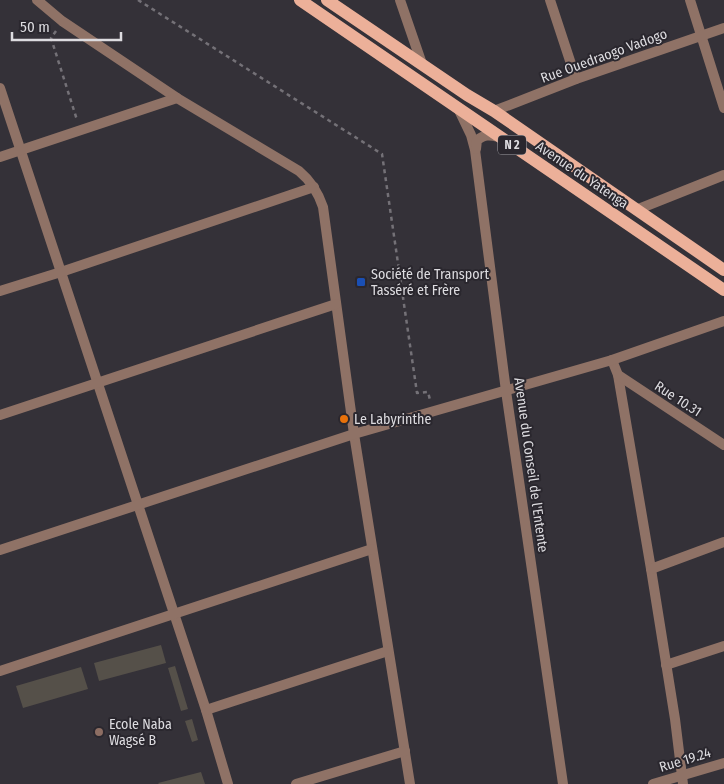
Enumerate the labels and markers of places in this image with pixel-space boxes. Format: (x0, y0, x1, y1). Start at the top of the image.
place label: Société de Transport Tasséré et Frère (371, 266, 489, 299)
marker: Société de Transport Tasséré et Frère (355, 276, 367, 288)
place label: Le Labyrinthe (354, 411, 431, 428)
marker: Le Labyrinthe (338, 413, 350, 425)
place label: Ecole Naba Wagsé B (109, 716, 172, 749)
marker: Ecole Naba Wagsé B (93, 726, 105, 738)

